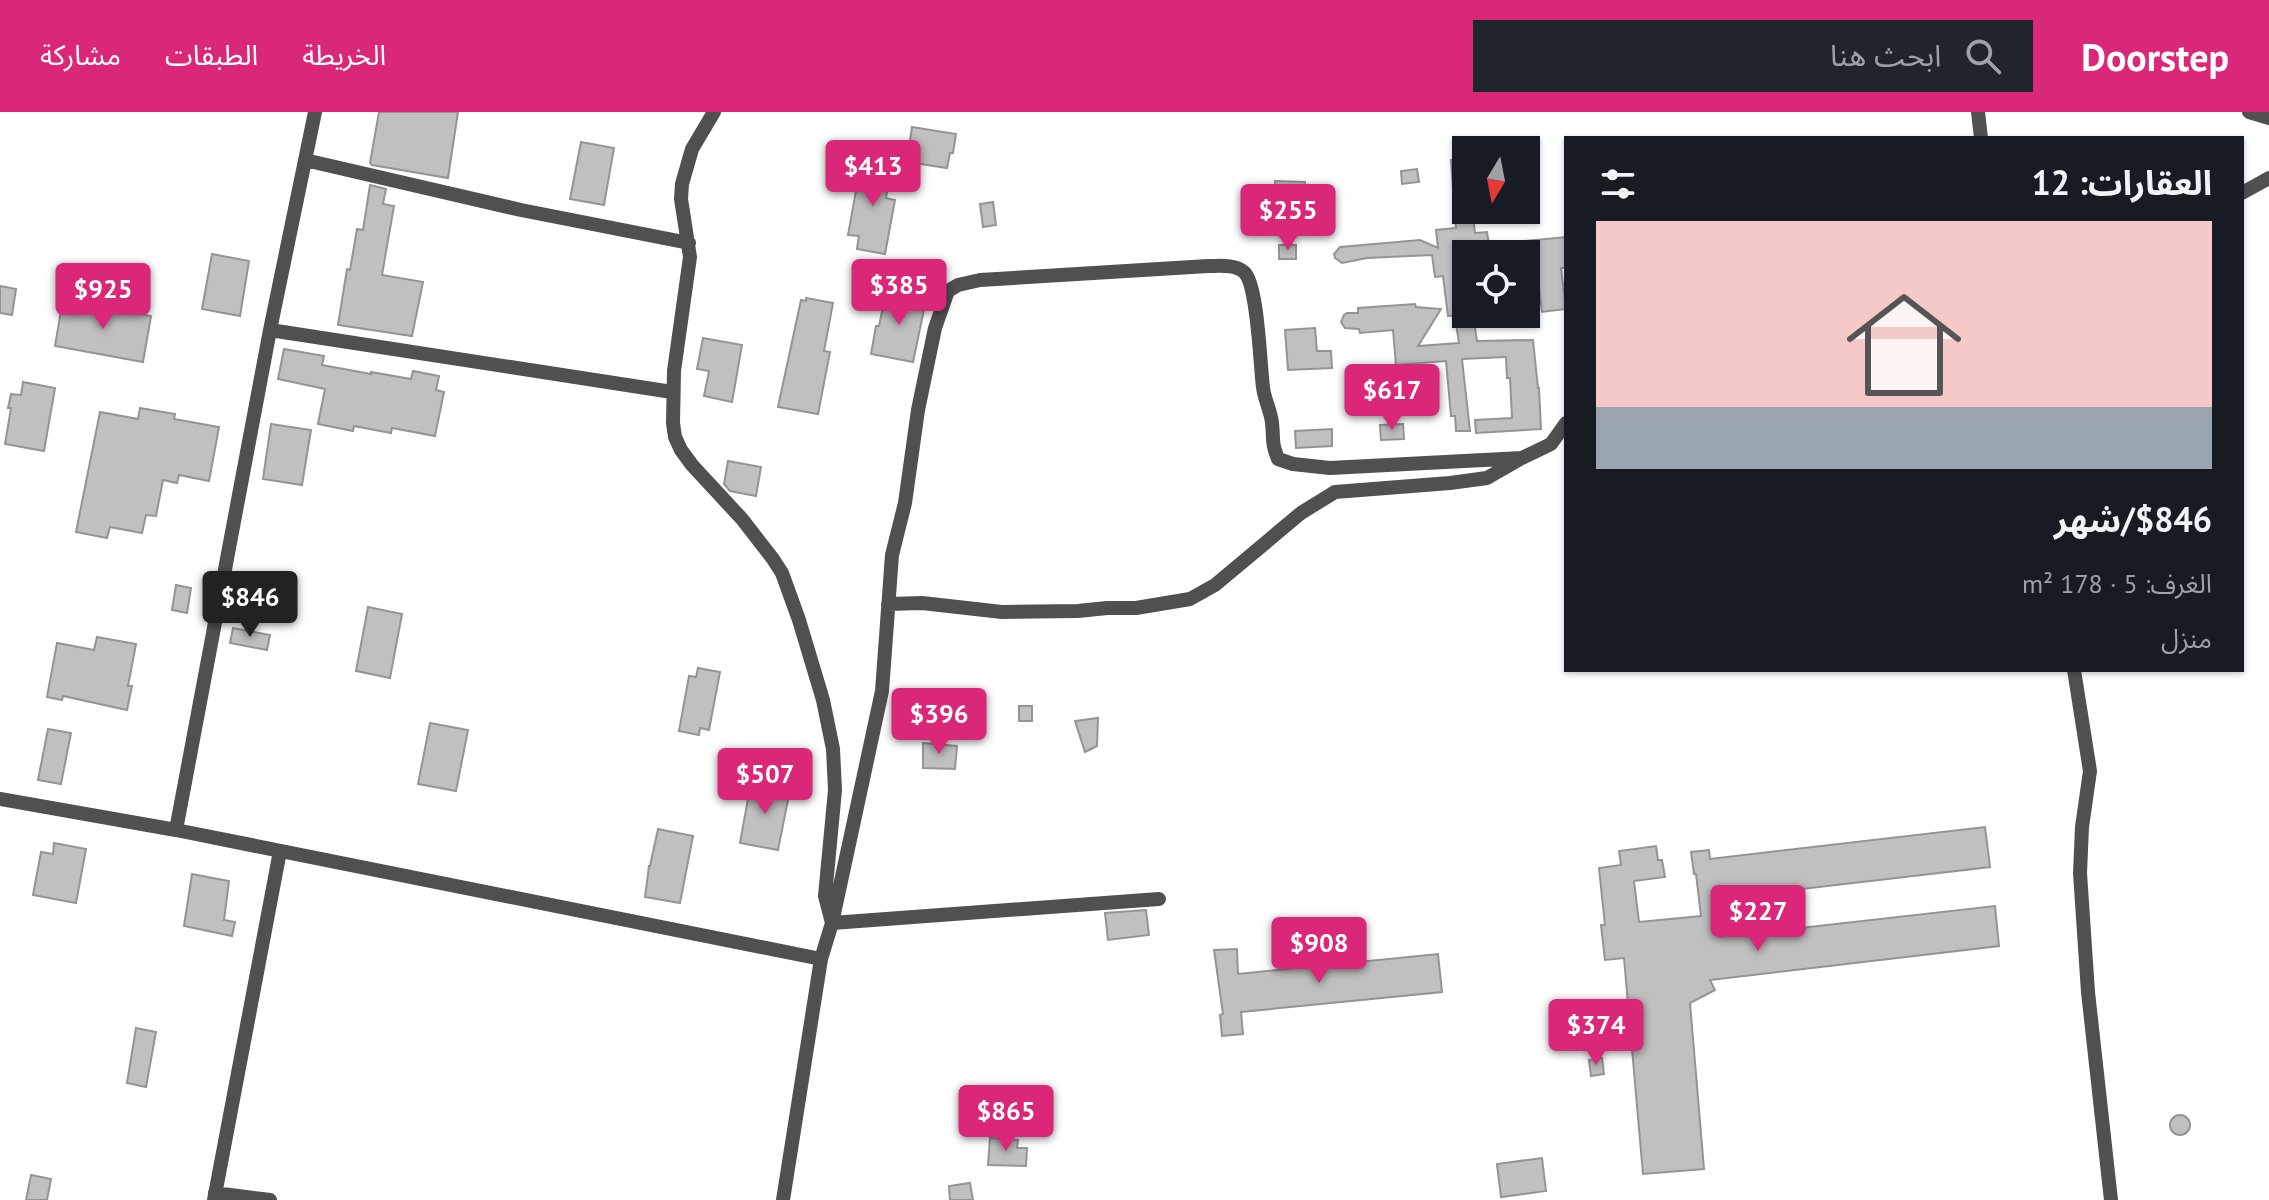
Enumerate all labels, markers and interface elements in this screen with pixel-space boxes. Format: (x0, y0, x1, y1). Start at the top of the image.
search box (1473, 20, 2033, 92)
text: Doorstep (2081, 32, 2229, 81)
icon: search (1961, 34, 2005, 78)
text: ابحث هنا (1830, 35, 1941, 74)
text: مشاركة (40, 36, 121, 73)
text: الطبقات (165, 36, 258, 73)
text: الخريطة (302, 36, 386, 73)
north arrow (1452, 136, 1540, 224)
map controls (1452, 136, 1540, 328)
pin: $413 (826, 140, 920, 208)
text: $413 (844, 149, 902, 182)
text: العقارات: 12 (2032, 160, 2212, 204)
icon: filters (1596, 162, 1640, 206)
pin: $255 (1241, 184, 1335, 252)
text: $255 (1259, 193, 1317, 226)
button: locate (1452, 240, 1540, 328)
pin: $385 (852, 259, 946, 327)
pin: $925 (56, 263, 150, 331)
text: $385 (870, 268, 928, 301)
text: $925 (74, 272, 132, 305)
icon: home (1832, 273, 1976, 417)
pin: $617 (1345, 364, 1439, 432)
text: $617 (1363, 373, 1421, 406)
text: $846/شهر (2054, 497, 2212, 541)
text: الغرف: 5 · 178 m² (2022, 567, 2212, 600)
pin: $846 (203, 571, 297, 639)
text: $846 (221, 580, 279, 613)
text: منزل (2161, 622, 2212, 655)
pin: $396 (892, 688, 986, 756)
text: $396 (910, 697, 968, 730)
pin: $507 (718, 748, 812, 816)
text: $507 (736, 757, 794, 790)
pin: $227 (1711, 885, 1805, 953)
text: $227 (1729, 894, 1787, 927)
pin: $908 (1272, 917, 1366, 985)
text: $908 (1290, 926, 1348, 959)
pin: $374 (1549, 999, 1643, 1067)
text: $374 (1567, 1008, 1625, 1041)
pin: $865 (959, 1085, 1053, 1153)
text: $865 (977, 1094, 1035, 1127)

